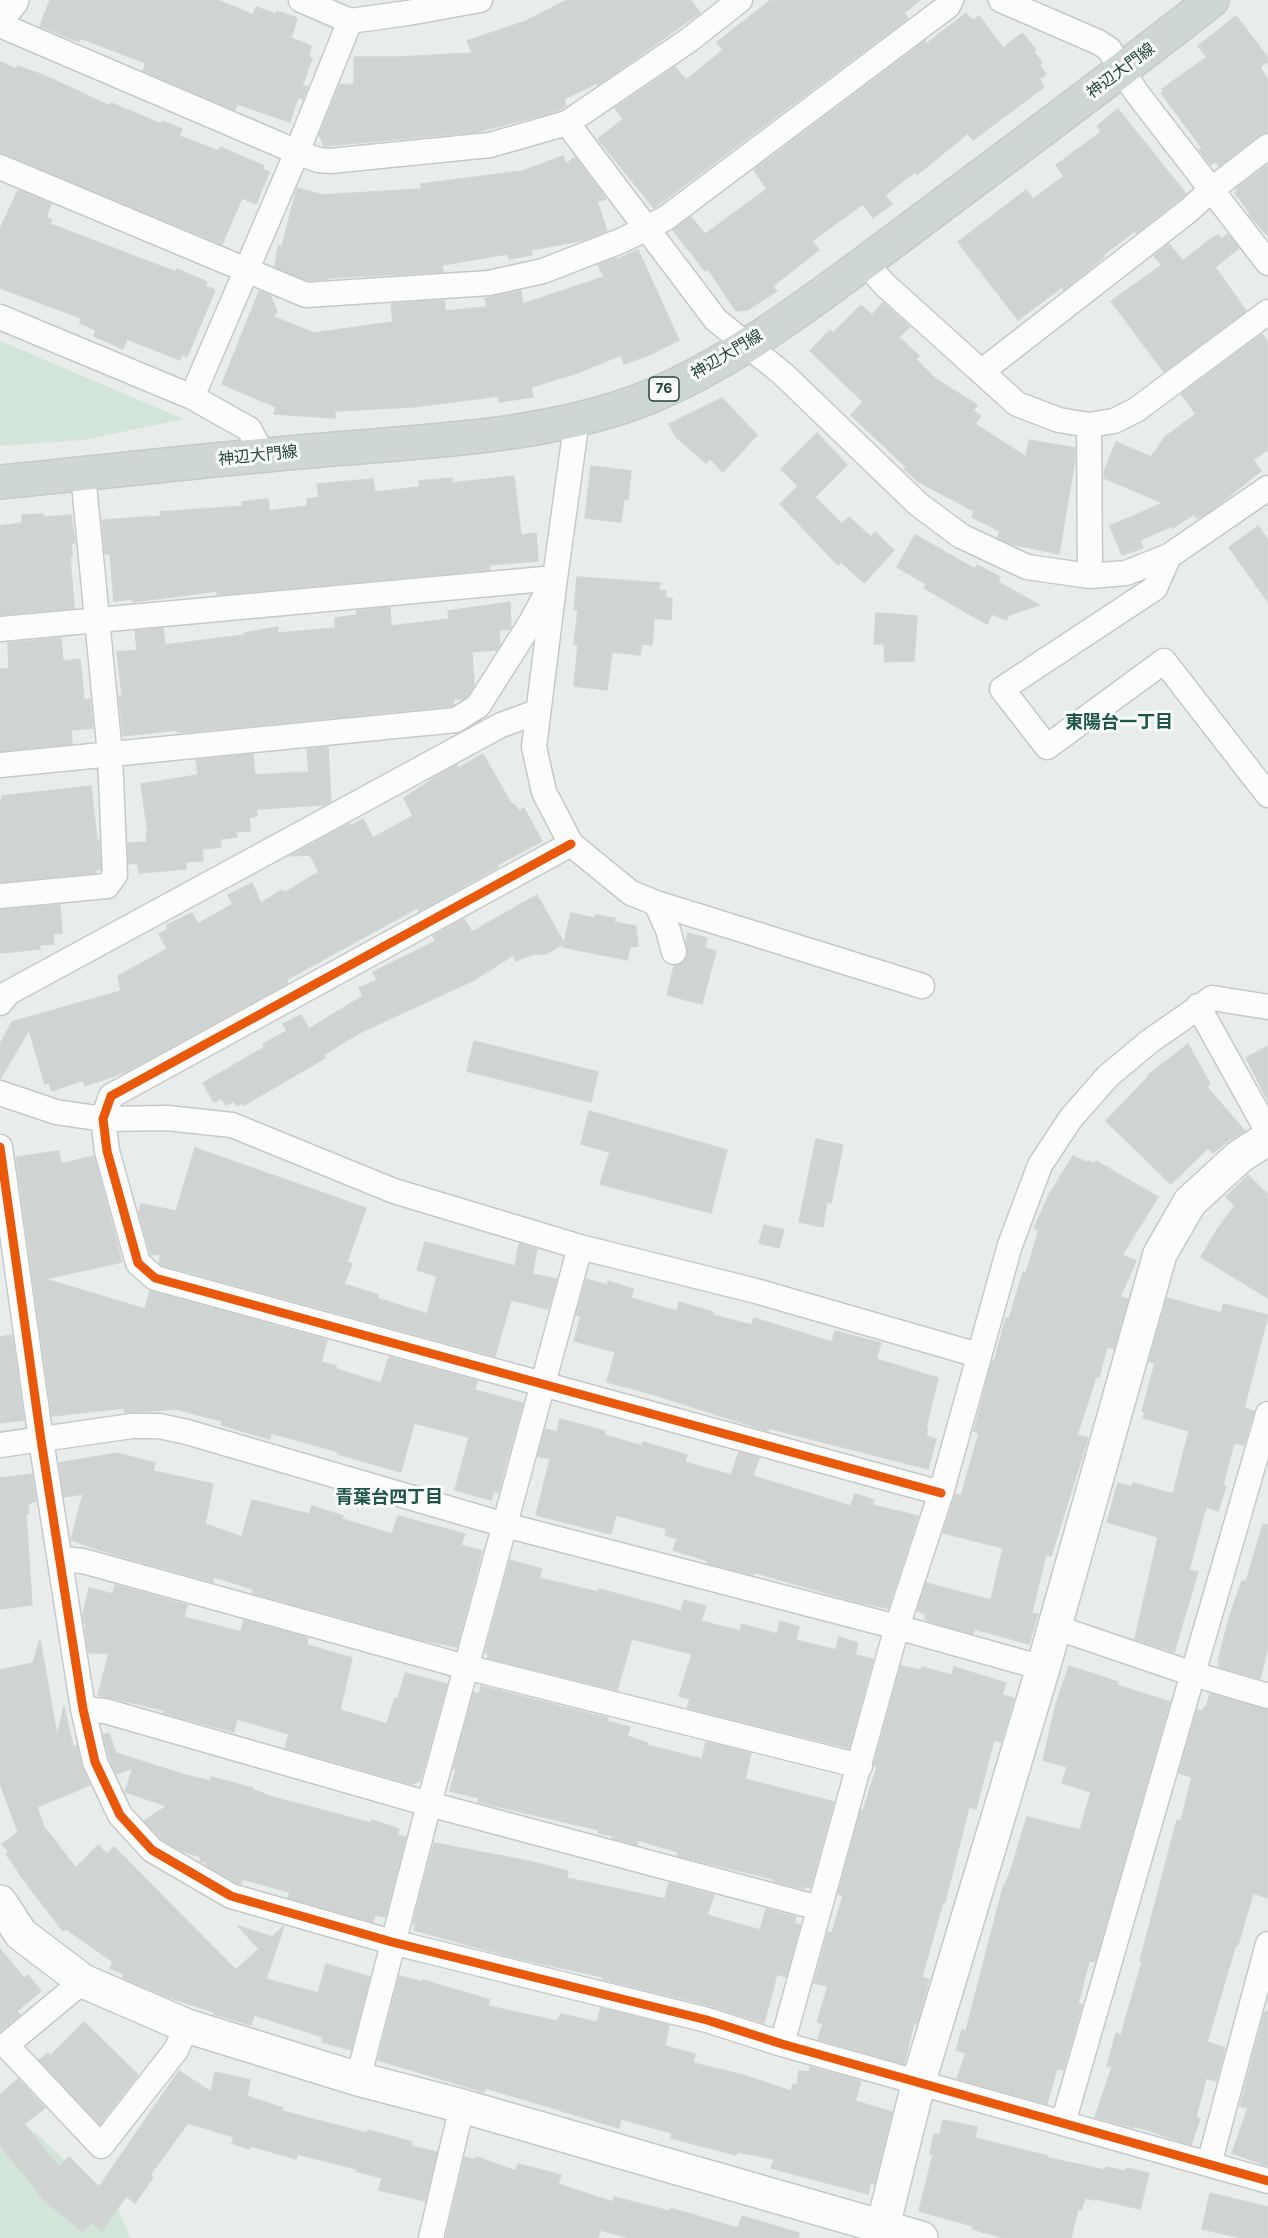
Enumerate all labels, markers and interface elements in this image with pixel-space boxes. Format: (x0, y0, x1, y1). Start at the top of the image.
street label: 神辺大門線 (1083, 39, 1159, 103)
street label: 神辺大門線 (688, 326, 766, 384)
road number: 76 (649, 377, 679, 401)
street label: 神辺大門線 (217, 442, 299, 470)
district label: 東陽台一丁目 (1065, 712, 1173, 734)
district label: 青葉台四丁目 (335, 1487, 443, 1509)

